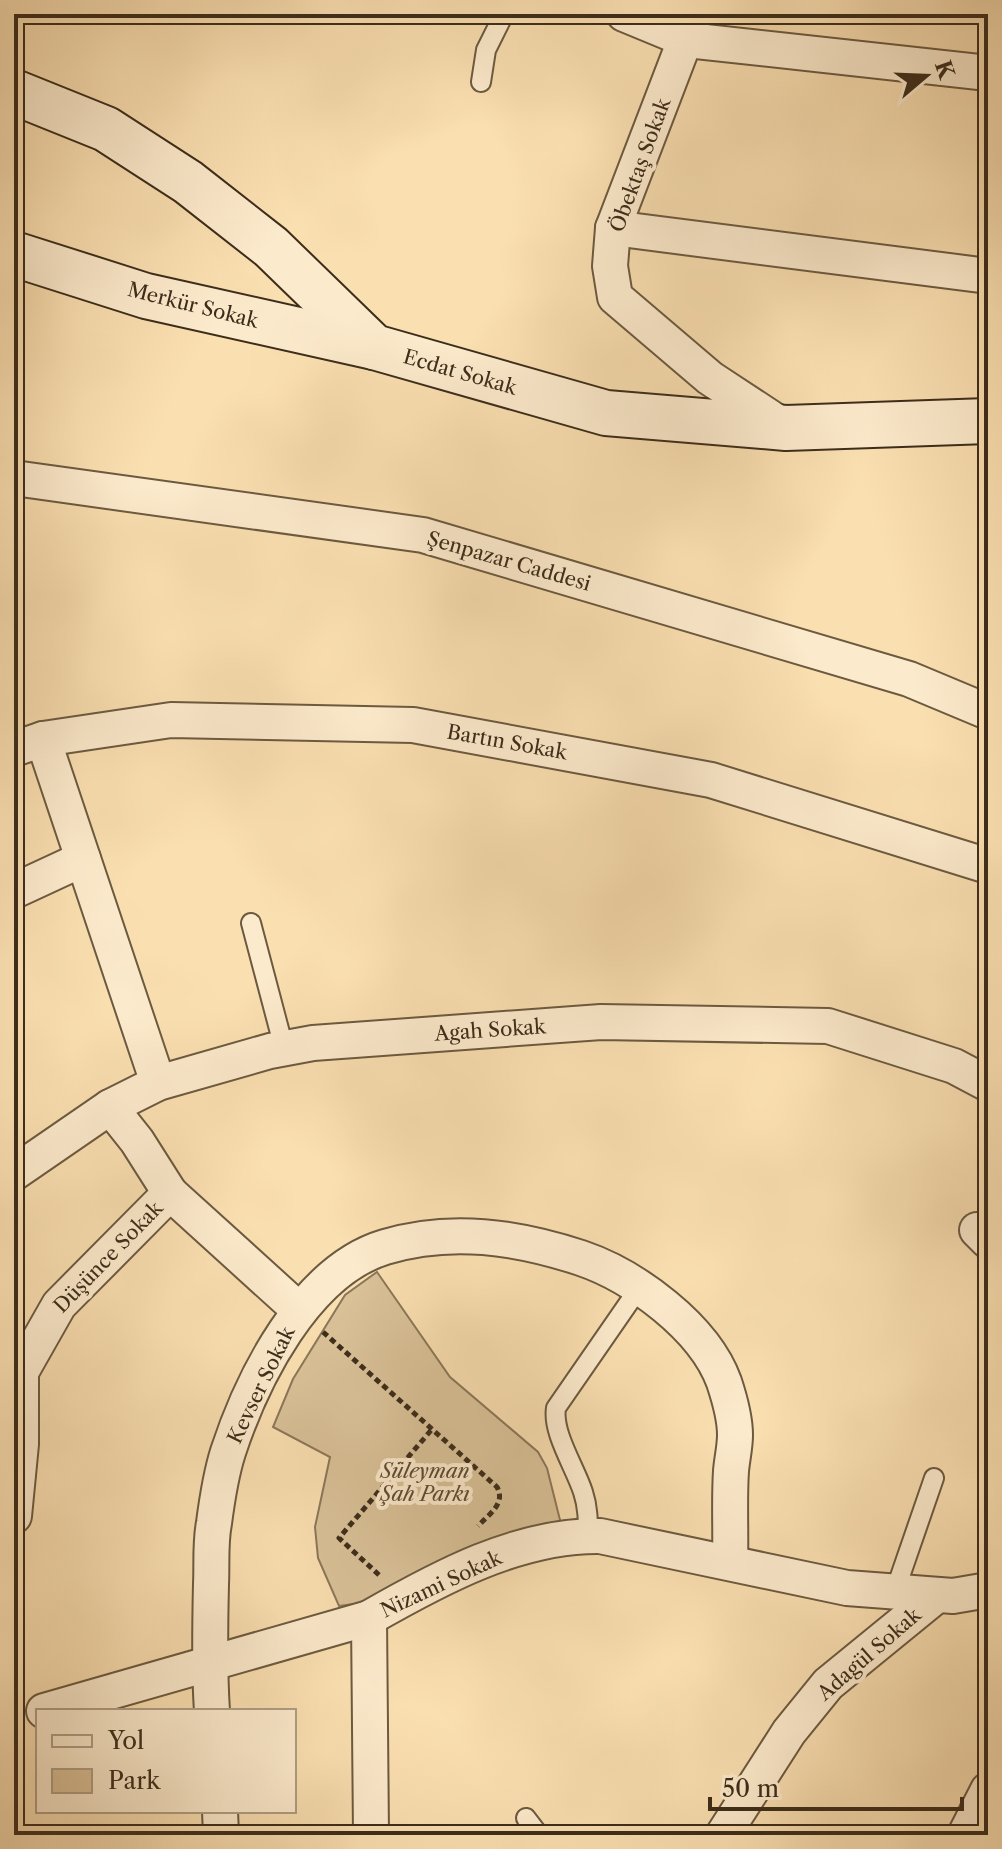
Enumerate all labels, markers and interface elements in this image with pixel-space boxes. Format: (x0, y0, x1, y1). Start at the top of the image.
north arrow (886, 36, 966, 116)
text: K (929, 57, 961, 84)
street label: Öbektaş Sokak (604, 93, 676, 235)
street label: Merkür Sokak (125, 277, 262, 333)
street label: Ecdat Sokak (400, 344, 521, 400)
street label: Şenpazar Caddesi (424, 526, 594, 596)
street label: Bartın Sokak (445, 720, 570, 765)
street label: Agah Sokak (433, 1014, 548, 1046)
street label: Düşünce Sokak (49, 1195, 168, 1318)
street label: Kevser Sokak (222, 1321, 300, 1447)
park label: Süleyman Şah Parkı (379, 1459, 470, 1506)
street label: Nizami Sokak (377, 1545, 507, 1623)
street label: Adagül Sokak (812, 1602, 926, 1706)
legend (36, 1709, 296, 1813)
text: Yol (107, 1726, 144, 1755)
scale bar (710, 1761, 962, 1811)
text: Park (108, 1766, 161, 1795)
text: 50 m (722, 1774, 779, 1803)

